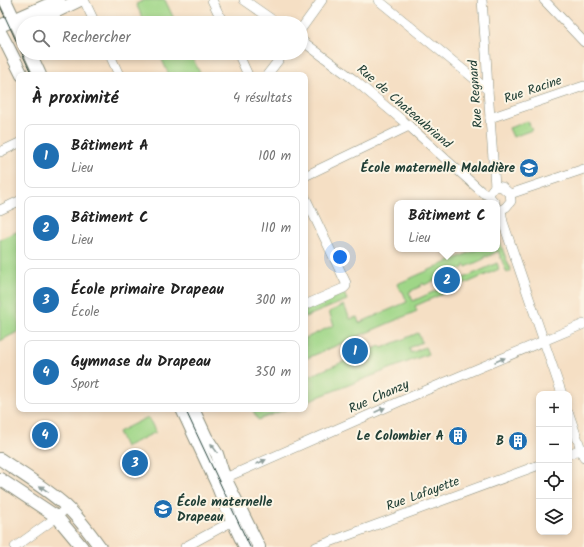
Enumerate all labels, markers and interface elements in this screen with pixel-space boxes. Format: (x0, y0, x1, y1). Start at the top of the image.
search box (16, 16, 308, 60)
text: Rechercher (62, 26, 130, 50)
icon: search (30, 27, 52, 49)
street label: Rue Regnard (463, 59, 489, 129)
street label: Rue de Chateaubriand (352, 60, 457, 155)
street label: Rue Racine (501, 70, 565, 110)
text: À proximité (32, 85, 119, 112)
text: 4 résultats (233, 88, 292, 109)
text: Bâtiment A (71, 134, 149, 158)
text: 1 (44, 146, 48, 167)
text: 100 m (258, 146, 291, 167)
school or university icon: École maternelle Maladière (518, 157, 540, 179)
text: Lieu (71, 158, 93, 179)
place label: École maternelle Maladière (361, 158, 516, 179)
popup (394, 200, 500, 252)
text: Bâtiment C (408, 204, 486, 228)
text: Bâtiment C (71, 206, 149, 230)
text: 2 (42, 218, 50, 239)
text: 110 m (261, 218, 291, 239)
text: Lieu (408, 228, 431, 249)
text: Lieu (71, 230, 93, 251)
your location (330, 247, 350, 267)
pin: 2 (434, 265, 460, 295)
text: École primaire Drapeau (71, 278, 224, 302)
text: 3 (42, 290, 50, 311)
text: 300 m (255, 290, 291, 311)
text: École (71, 302, 99, 323)
pin: 1 (342, 336, 368, 366)
text: Gymnase du Drapeau (71, 350, 211, 374)
one-way arrow (494, 356, 506, 362)
text: 4 (42, 362, 50, 383)
text: 350 m (255, 362, 291, 383)
text: Sport (71, 374, 99, 395)
street label: Rue Chanzy (345, 374, 414, 420)
map controls (536, 391, 572, 535)
button: + (536, 391, 572, 427)
one-way arrow (374, 407, 386, 413)
pin: 4 (32, 420, 58, 450)
building icon: Le Colombier A (447, 425, 469, 447)
place label: Le Colombier A (357, 426, 444, 447)
button: − (536, 427, 572, 463)
building icon: B (507, 430, 529, 452)
place label: B (496, 431, 504, 452)
one-way arrow (210, 443, 218, 453)
pin: 3 (122, 448, 148, 478)
one-way arrow (255, 459, 267, 466)
button: locate (536, 463, 572, 499)
street label: Rue Lafayette (383, 471, 463, 517)
one-way arrow (39, 485, 49, 493)
place label: École maternelle Drapeau (177, 492, 273, 528)
school or university icon: École maternelle Drapeau (152, 498, 174, 520)
button: layers (536, 499, 572, 535)

